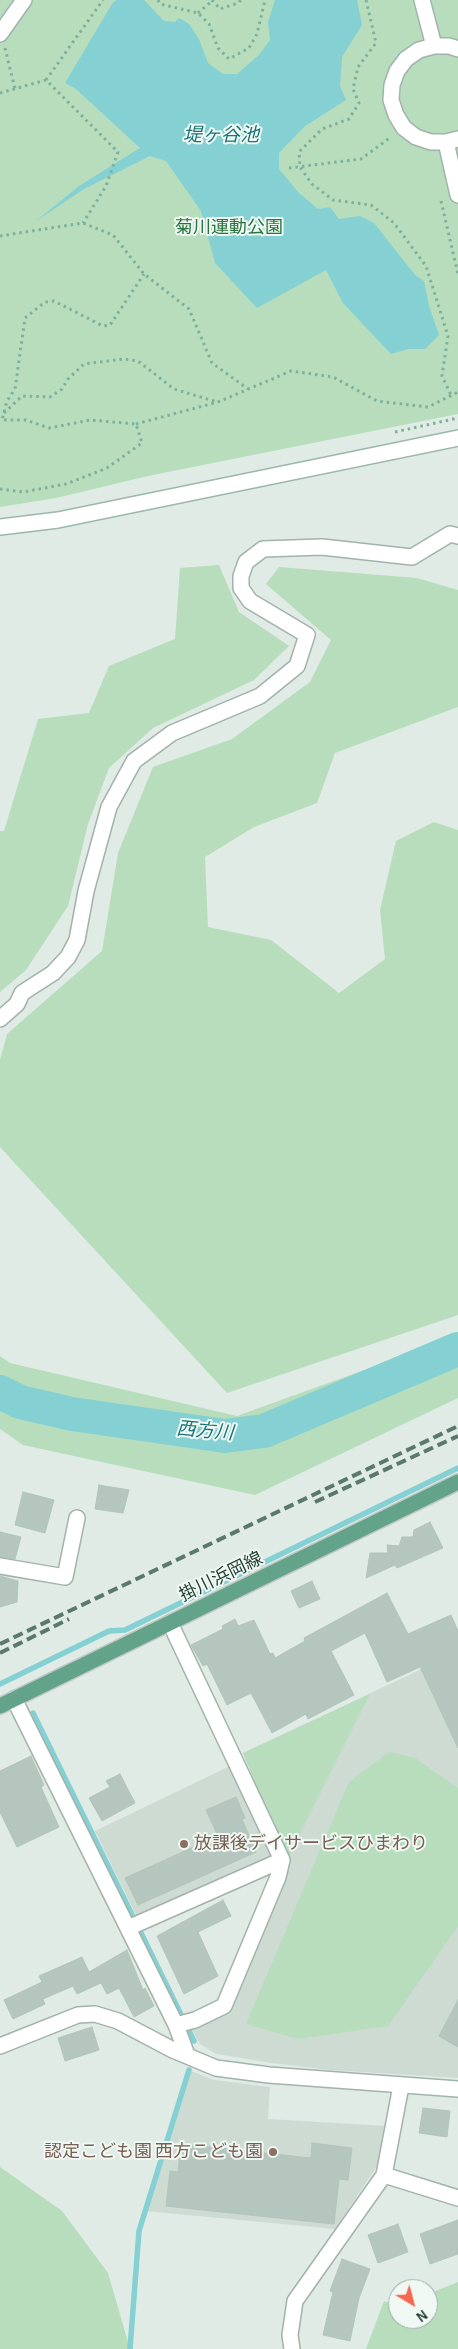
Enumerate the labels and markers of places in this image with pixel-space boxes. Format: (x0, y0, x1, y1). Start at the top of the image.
place label: 放課後デイサービスひまわり (194, 1833, 428, 1855)
marker: 放課後デイサービスひまわり (178, 1838, 190, 1850)
place label: 認定こども園 西方こども園 (44, 2141, 263, 2163)
marker: 認定こども園 西方こども園 (267, 2146, 279, 2158)

